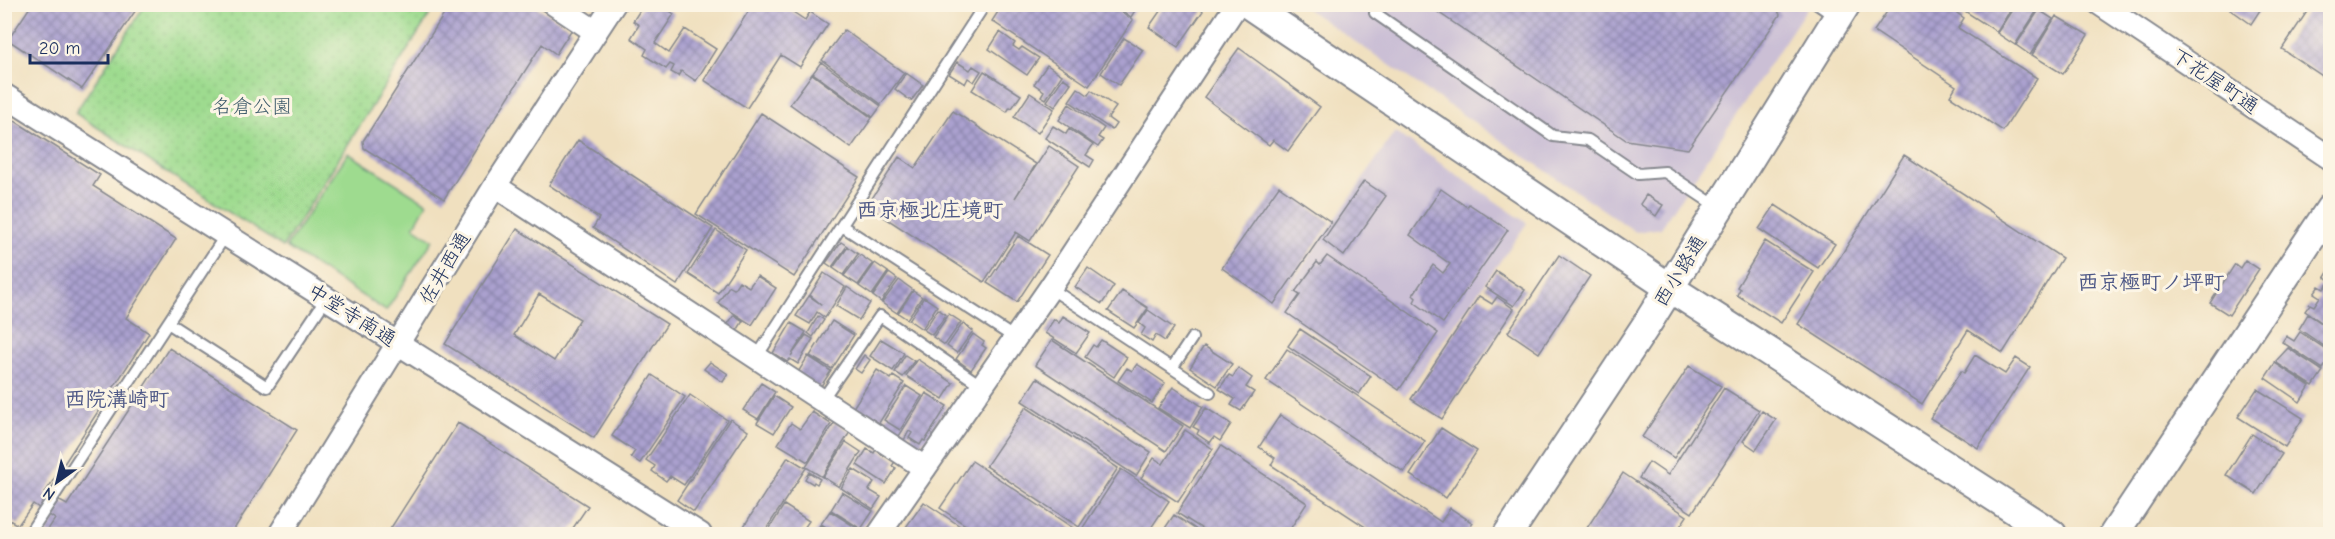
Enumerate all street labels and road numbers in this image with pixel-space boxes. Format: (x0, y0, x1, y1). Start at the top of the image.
street label: 下花屋町通 (2167, 44, 2263, 118)
street label: 佐井西通 (415, 228, 475, 308)
street label: 西小路通 (1649, 231, 1711, 311)
street label: 中堂寺南通 (304, 279, 400, 351)

